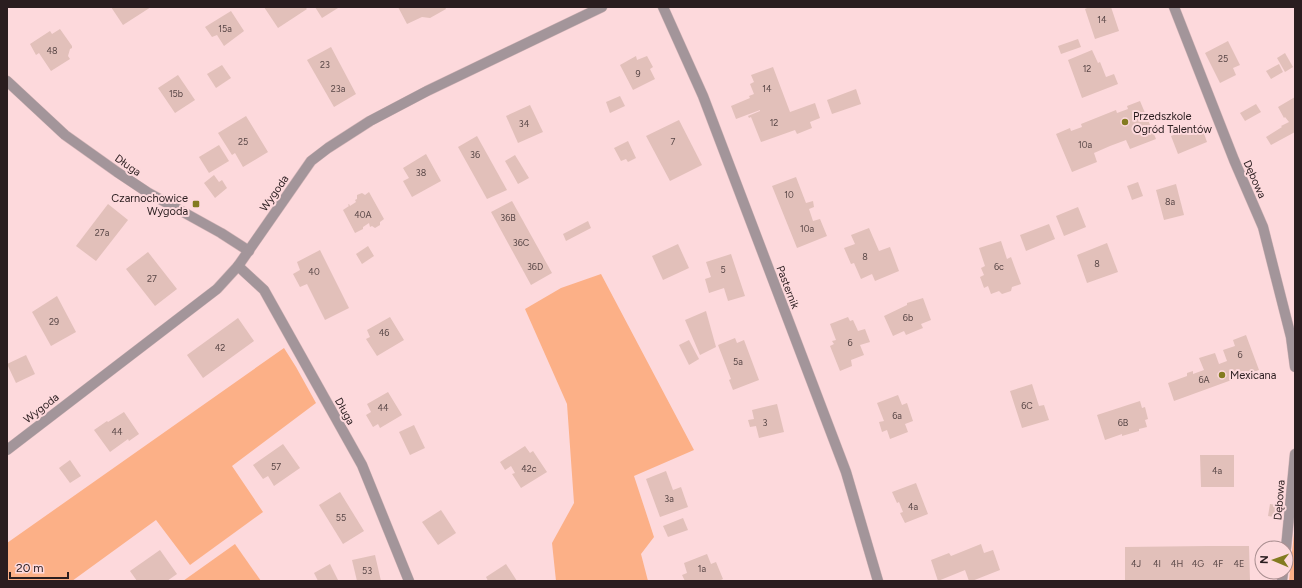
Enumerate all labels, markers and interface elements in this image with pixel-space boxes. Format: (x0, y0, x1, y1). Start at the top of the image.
house number: 14 (1097, 14, 1107, 25)
house number: 15a (218, 23, 232, 34)
house number: 48 (46, 45, 58, 56)
house number: 25 (1218, 53, 1228, 64)
house number: 23 (320, 59, 330, 70)
house number: 12 (1083, 63, 1091, 74)
house number: 9 (635, 68, 641, 79)
house number: 23a (331, 83, 346, 94)
house number: 14 (762, 83, 772, 94)
house number: 15b (169, 88, 183, 99)
place label: Przedszkole Ogród Talentów (1133, 110, 1212, 136)
house number: 12 (770, 117, 778, 128)
marker: Przedszkole Ogród Talentów (1120, 117, 1130, 127)
house number: 34 (519, 118, 530, 129)
house number: 25 (238, 136, 248, 147)
house number: 7 (671, 136, 676, 147)
house number: 10a (1078, 139, 1092, 150)
house number: 36 (470, 149, 480, 160)
street label: Długa (112, 152, 143, 179)
street label: Dębowa (1240, 158, 1269, 200)
house number: 38 (416, 167, 427, 178)
street label: Wygoda (257, 173, 292, 214)
house number: 10 (784, 189, 794, 200)
place label: Czarnochowice Wygoda (111, 192, 188, 218)
house number: 8a (1165, 196, 1175, 207)
marker: Czarnochowice Wygoda (191, 199, 201, 209)
house number: 40A (354, 209, 372, 220)
house number: 36B (500, 212, 516, 223)
house number: 10a (800, 223, 814, 234)
house number: 27a (95, 227, 110, 238)
house number: 36C (513, 237, 530, 248)
house number: 8 (862, 251, 868, 262)
house number: 8 (1094, 258, 1100, 269)
house number: 36D (527, 261, 543, 272)
house number: 6c (994, 261, 1004, 272)
house number: 5 (720, 264, 726, 275)
street label: Pasternik (773, 264, 802, 311)
house number: 40 (308, 266, 320, 277)
house number: 27 (147, 273, 157, 284)
house number: 6b (903, 312, 913, 323)
house number: 29 (49, 316, 59, 327)
house number: 46 (379, 327, 389, 338)
house number: 6 (847, 337, 853, 348)
house number: 42 (215, 342, 225, 353)
house number: 6 (1237, 349, 1243, 360)
house number: 5a (733, 356, 743, 367)
place label: Mexicana (1230, 369, 1276, 382)
marker: Mexicana (1217, 370, 1227, 380)
house number: 6A (1198, 374, 1210, 385)
street label: Wygoda (21, 391, 62, 426)
street label: Długa (332, 395, 357, 427)
house number: 6C (1021, 400, 1033, 411)
house number: 44 (377, 402, 389, 413)
house number: 6a (892, 410, 902, 421)
house number: 3 (763, 417, 768, 428)
house number: 6B (1118, 417, 1129, 428)
house number: 44 (111, 426, 123, 437)
house number: 57 (271, 461, 281, 472)
house number: 42c (521, 463, 537, 474)
house number: 4a (1212, 465, 1222, 476)
street label: Dębowa (1271, 479, 1288, 521)
house number: 3a (664, 493, 674, 504)
house number: 4a (908, 501, 918, 512)
house number: 55 (336, 512, 346, 523)
north arrow (1254, 540, 1294, 580)
scale bar (10, 554, 68, 580)
text: N (1258, 555, 1271, 564)
house number: 4J (1131, 558, 1141, 569)
house number: 4I (1153, 558, 1161, 569)
house number: 4H (1171, 558, 1183, 569)
house number: 4G (1192, 558, 1204, 569)
house number: 4F (1213, 558, 1223, 569)
house number: 4E (1234, 558, 1244, 569)
text: 20 m (16, 561, 44, 575)
house number: 1a (698, 563, 707, 574)
house number: 53 (362, 565, 372, 576)

